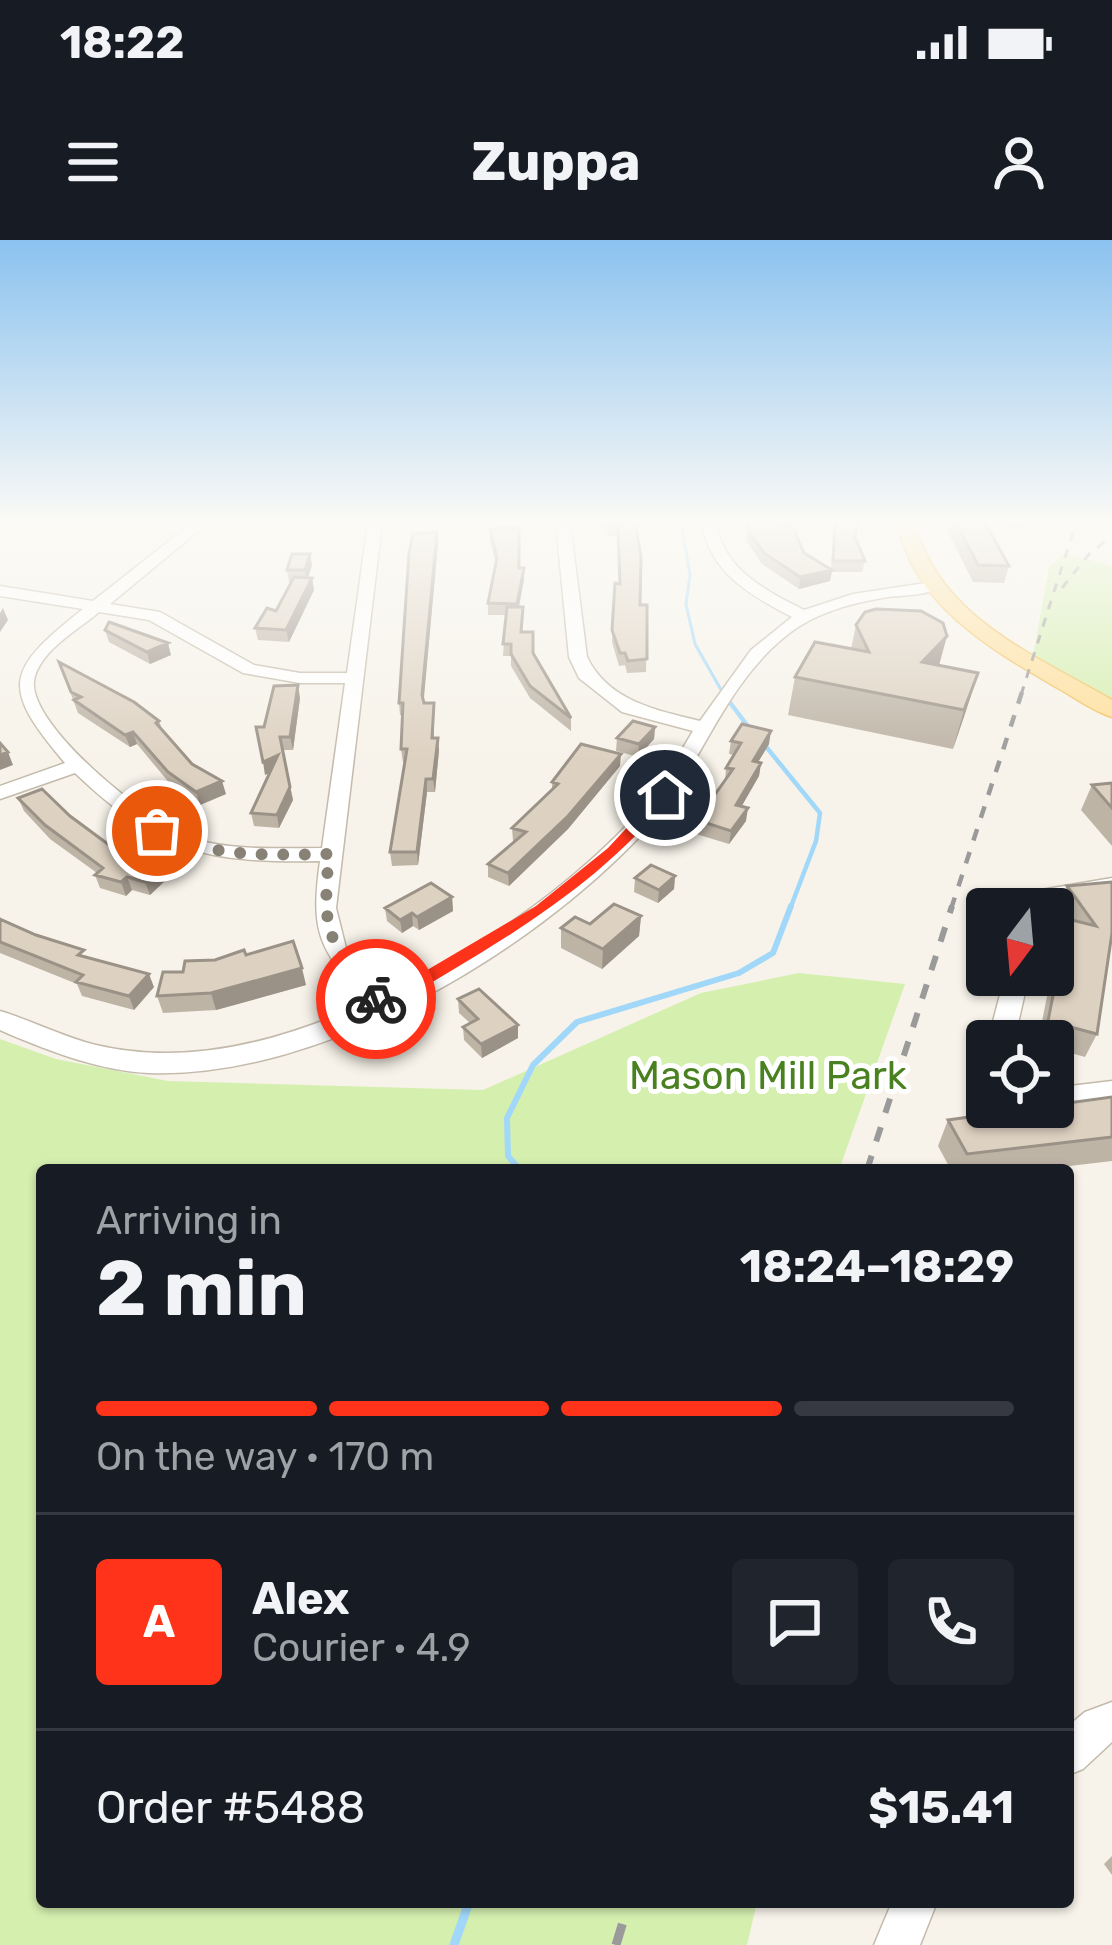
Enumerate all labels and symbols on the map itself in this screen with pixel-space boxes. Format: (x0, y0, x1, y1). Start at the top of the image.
pin (614, 744, 716, 846)
pin (106, 780, 208, 882)
north arrow (966, 888, 1074, 996)
courier (316, 939, 436, 1059)
park label: Mason Mill Park (629, 1053, 907, 1099)

